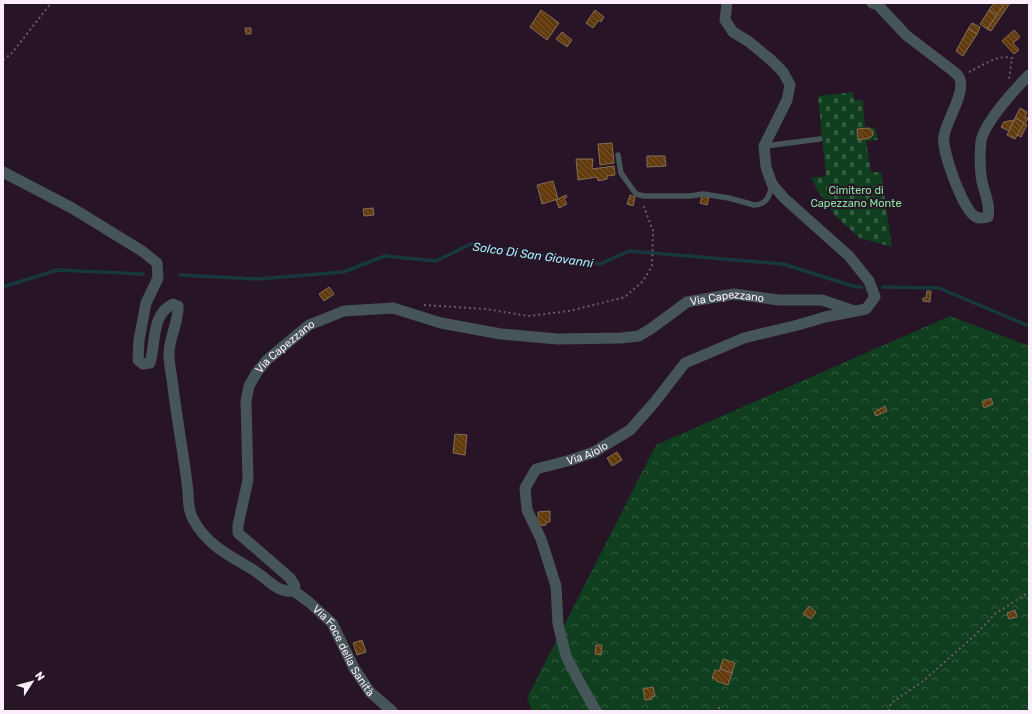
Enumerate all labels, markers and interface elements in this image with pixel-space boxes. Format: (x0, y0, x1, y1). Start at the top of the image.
park label: Cimitero di Capezzano Monte (810, 184, 902, 210)
water label: Solco Di San Giovanni (472, 240, 595, 271)
street label: Via Capezzano (689, 288, 765, 308)
street label: Via Capezzano (253, 317, 317, 376)
street label: Via Aiolo (565, 439, 611, 468)
street label: Via Foce della Sanità (310, 603, 376, 699)
north arrow (12, 662, 52, 702)
text: N (32, 669, 47, 684)

